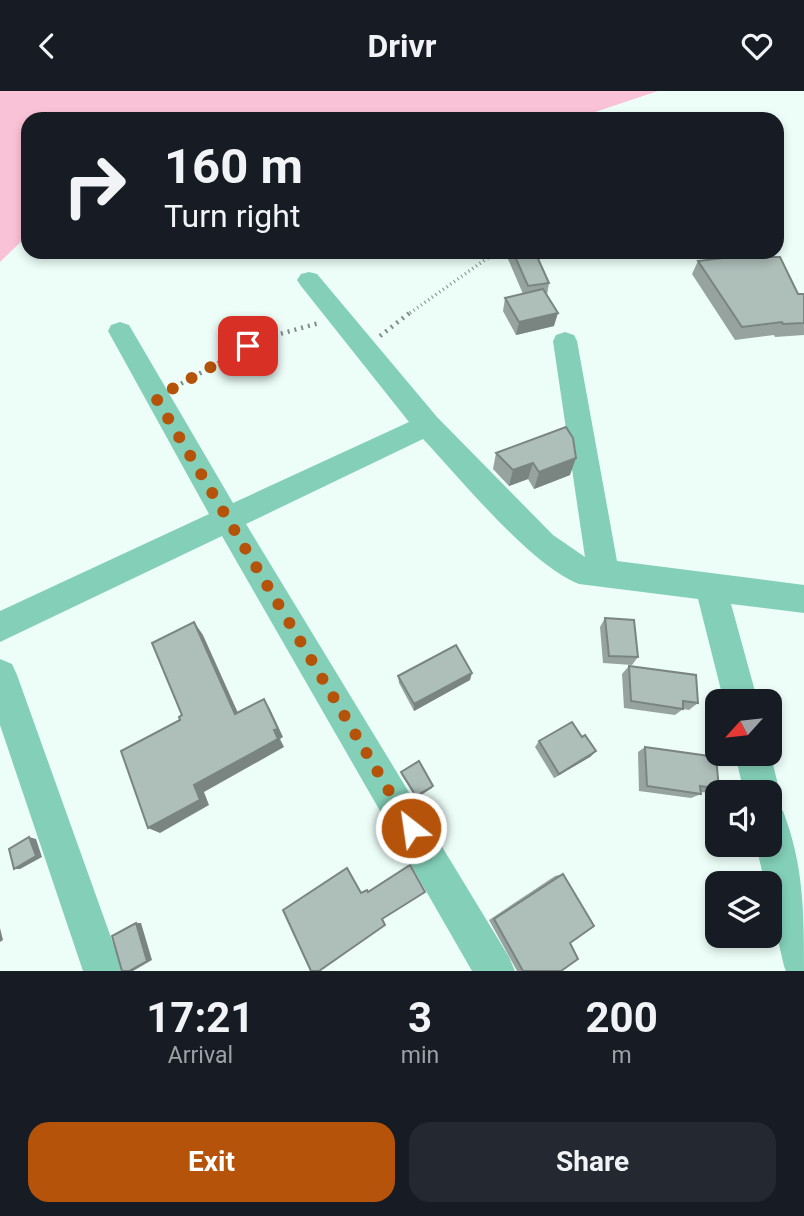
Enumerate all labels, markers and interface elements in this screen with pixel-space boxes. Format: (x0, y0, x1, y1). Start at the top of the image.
icon: back (28, 27, 66, 65)
text: Drivr (368, 27, 436, 65)
icon: heart (738, 27, 776, 65)
text: 160 m (164, 138, 303, 195)
icon: right (49, 140, 140, 231)
text: Turn right (164, 197, 300, 235)
pin (218, 316, 278, 376)
icon: arrive (229, 327, 267, 365)
north arrow (705, 689, 782, 767)
map controls (705, 689, 782, 948)
button: sound (705, 780, 782, 857)
position arrow (374, 791, 448, 865)
button: layers (705, 871, 782, 948)
text: 17:21 (146, 993, 254, 1042)
text: 3 (408, 993, 432, 1042)
text: 200 (585, 993, 658, 1042)
text: Arrival (168, 1042, 233, 1069)
text: min (401, 1042, 439, 1069)
text: m (612, 1042, 632, 1069)
button: Exit (28, 1122, 395, 1202)
button: Share (409, 1122, 776, 1202)

